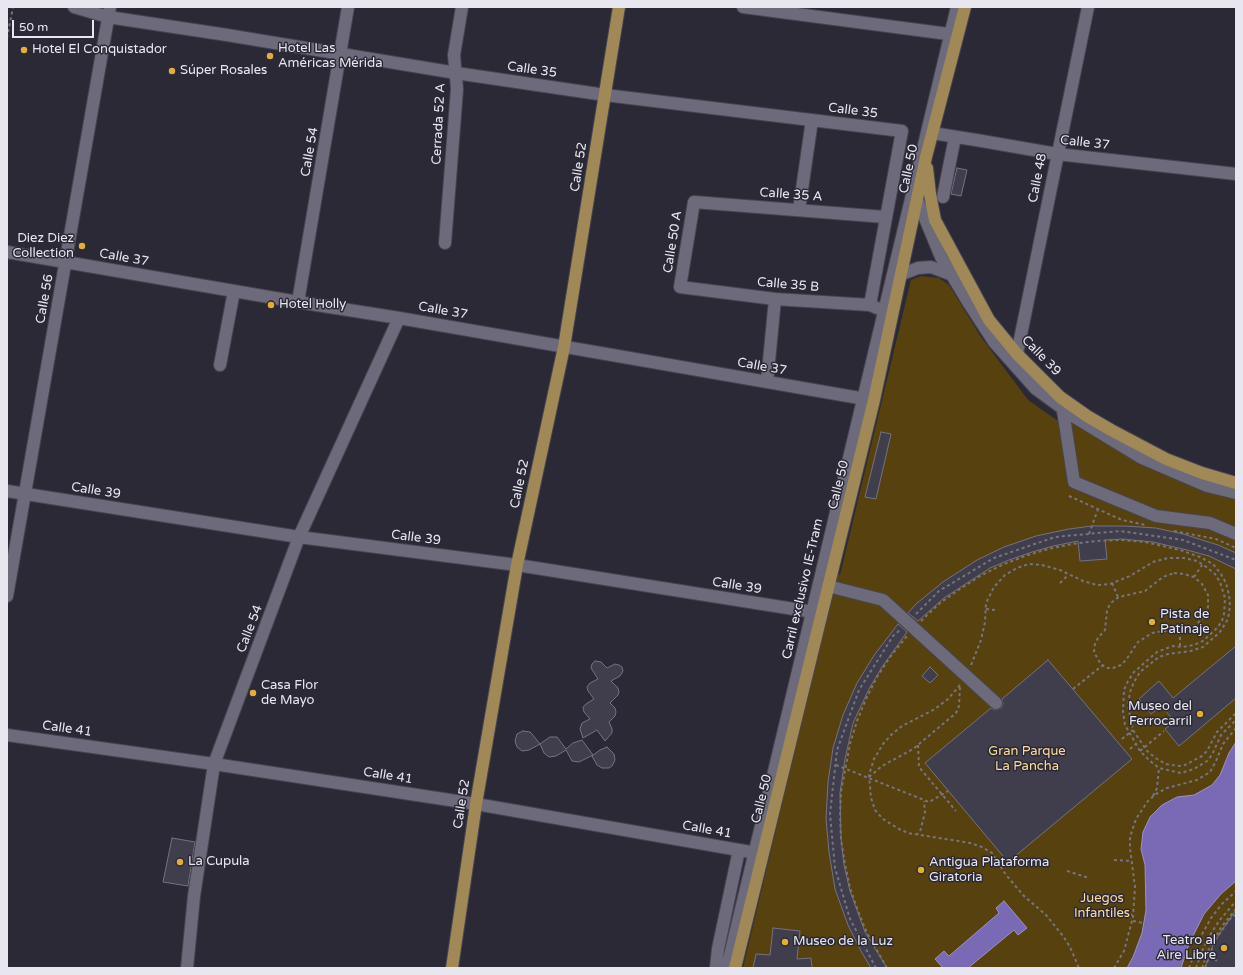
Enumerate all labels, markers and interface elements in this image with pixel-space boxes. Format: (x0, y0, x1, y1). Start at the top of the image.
scale bar (14, 12, 96, 38)
text: 50 m (19, 20, 48, 34)
place label: Hotel Las Américas Mérida (278, 41, 382, 72)
place label: Hotel El Conquistador (32, 42, 167, 58)
marker: Hotel El Conquistador (19, 45, 29, 55)
marker: Hotel Las Américas Mérida (265, 51, 275, 61)
street label: Calle 35 (506, 59, 558, 81)
place label: Súper Rosales (180, 63, 267, 79)
marker: Súper Rosales (167, 66, 177, 76)
street label: Cerrada 52 A (429, 83, 449, 165)
street label: Calle 35 (827, 100, 879, 122)
street label: Calle 54 (298, 126, 322, 178)
street label: Calle 37 (1059, 133, 1111, 153)
street label: Calle 52 (567, 141, 591, 193)
street label: Calle 50 (896, 143, 922, 195)
street label: Calle 48 (1026, 152, 1050, 204)
street label: Calle 35 A (759, 185, 823, 205)
street label: Calle 50 A (660, 210, 686, 274)
place label: Diez Diez Collection (12, 231, 74, 262)
marker: Diez Diez Collection (77, 241, 87, 251)
street label: Calle 37 (98, 246, 150, 270)
street label: Calle 56 (33, 273, 57, 325)
street label: Calle 35 B (756, 275, 820, 295)
place label: Hotel Holly (279, 297, 346, 313)
street label: Calle 37 (417, 299, 469, 323)
marker: Hotel Holly (266, 300, 276, 310)
street label: Calle 39 (1018, 333, 1064, 379)
street label: Calle 37 (736, 355, 788, 379)
street label: Calle 52 (507, 458, 533, 510)
street label: Calle 50 (825, 459, 853, 511)
street label: Calle 39 (70, 479, 122, 503)
street label: Carril exclusivo IE-Tram (779, 517, 827, 661)
street label: Calle 39 (390, 527, 442, 549)
street label: Calle 39 (711, 574, 763, 598)
street label: Calle 54 (234, 603, 266, 655)
place label: Pista de Patinaje (1160, 607, 1210, 638)
marker: Pista de Patinaje (1147, 617, 1157, 627)
place label: Casa Flor de Mayo (261, 678, 318, 709)
marker: Casa Flor de Mayo (248, 688, 258, 698)
place label: Museo del Ferrocarril (1128, 699, 1192, 730)
marker: Museo del Ferrocarril (1195, 709, 1205, 719)
street label: Calle 41 (41, 718, 93, 740)
park label: Gran Parque La Pancha (988, 744, 1066, 775)
street label: Calle 41 (362, 764, 414, 788)
street label: Calle 50 (748, 773, 776, 825)
street label: Calle 52 (450, 778, 474, 830)
street label: Calle 41 (681, 818, 733, 842)
place label: La Cupula (188, 854, 250, 870)
place label: Antigua Plataforma Giratoria (929, 855, 1049, 886)
marker: La Cupula (175, 857, 185, 867)
marker: Antigua Plataforma Giratoria (916, 865, 926, 875)
park label: Juegos Infantiles (1074, 891, 1130, 922)
place label: Teatro al Aire Libre (1157, 933, 1216, 964)
place label: Museo de la Luz (793, 934, 893, 950)
marker: Museo de la Luz (780, 937, 790, 947)
marker: Teatro al Aire Libre (1219, 943, 1229, 953)

